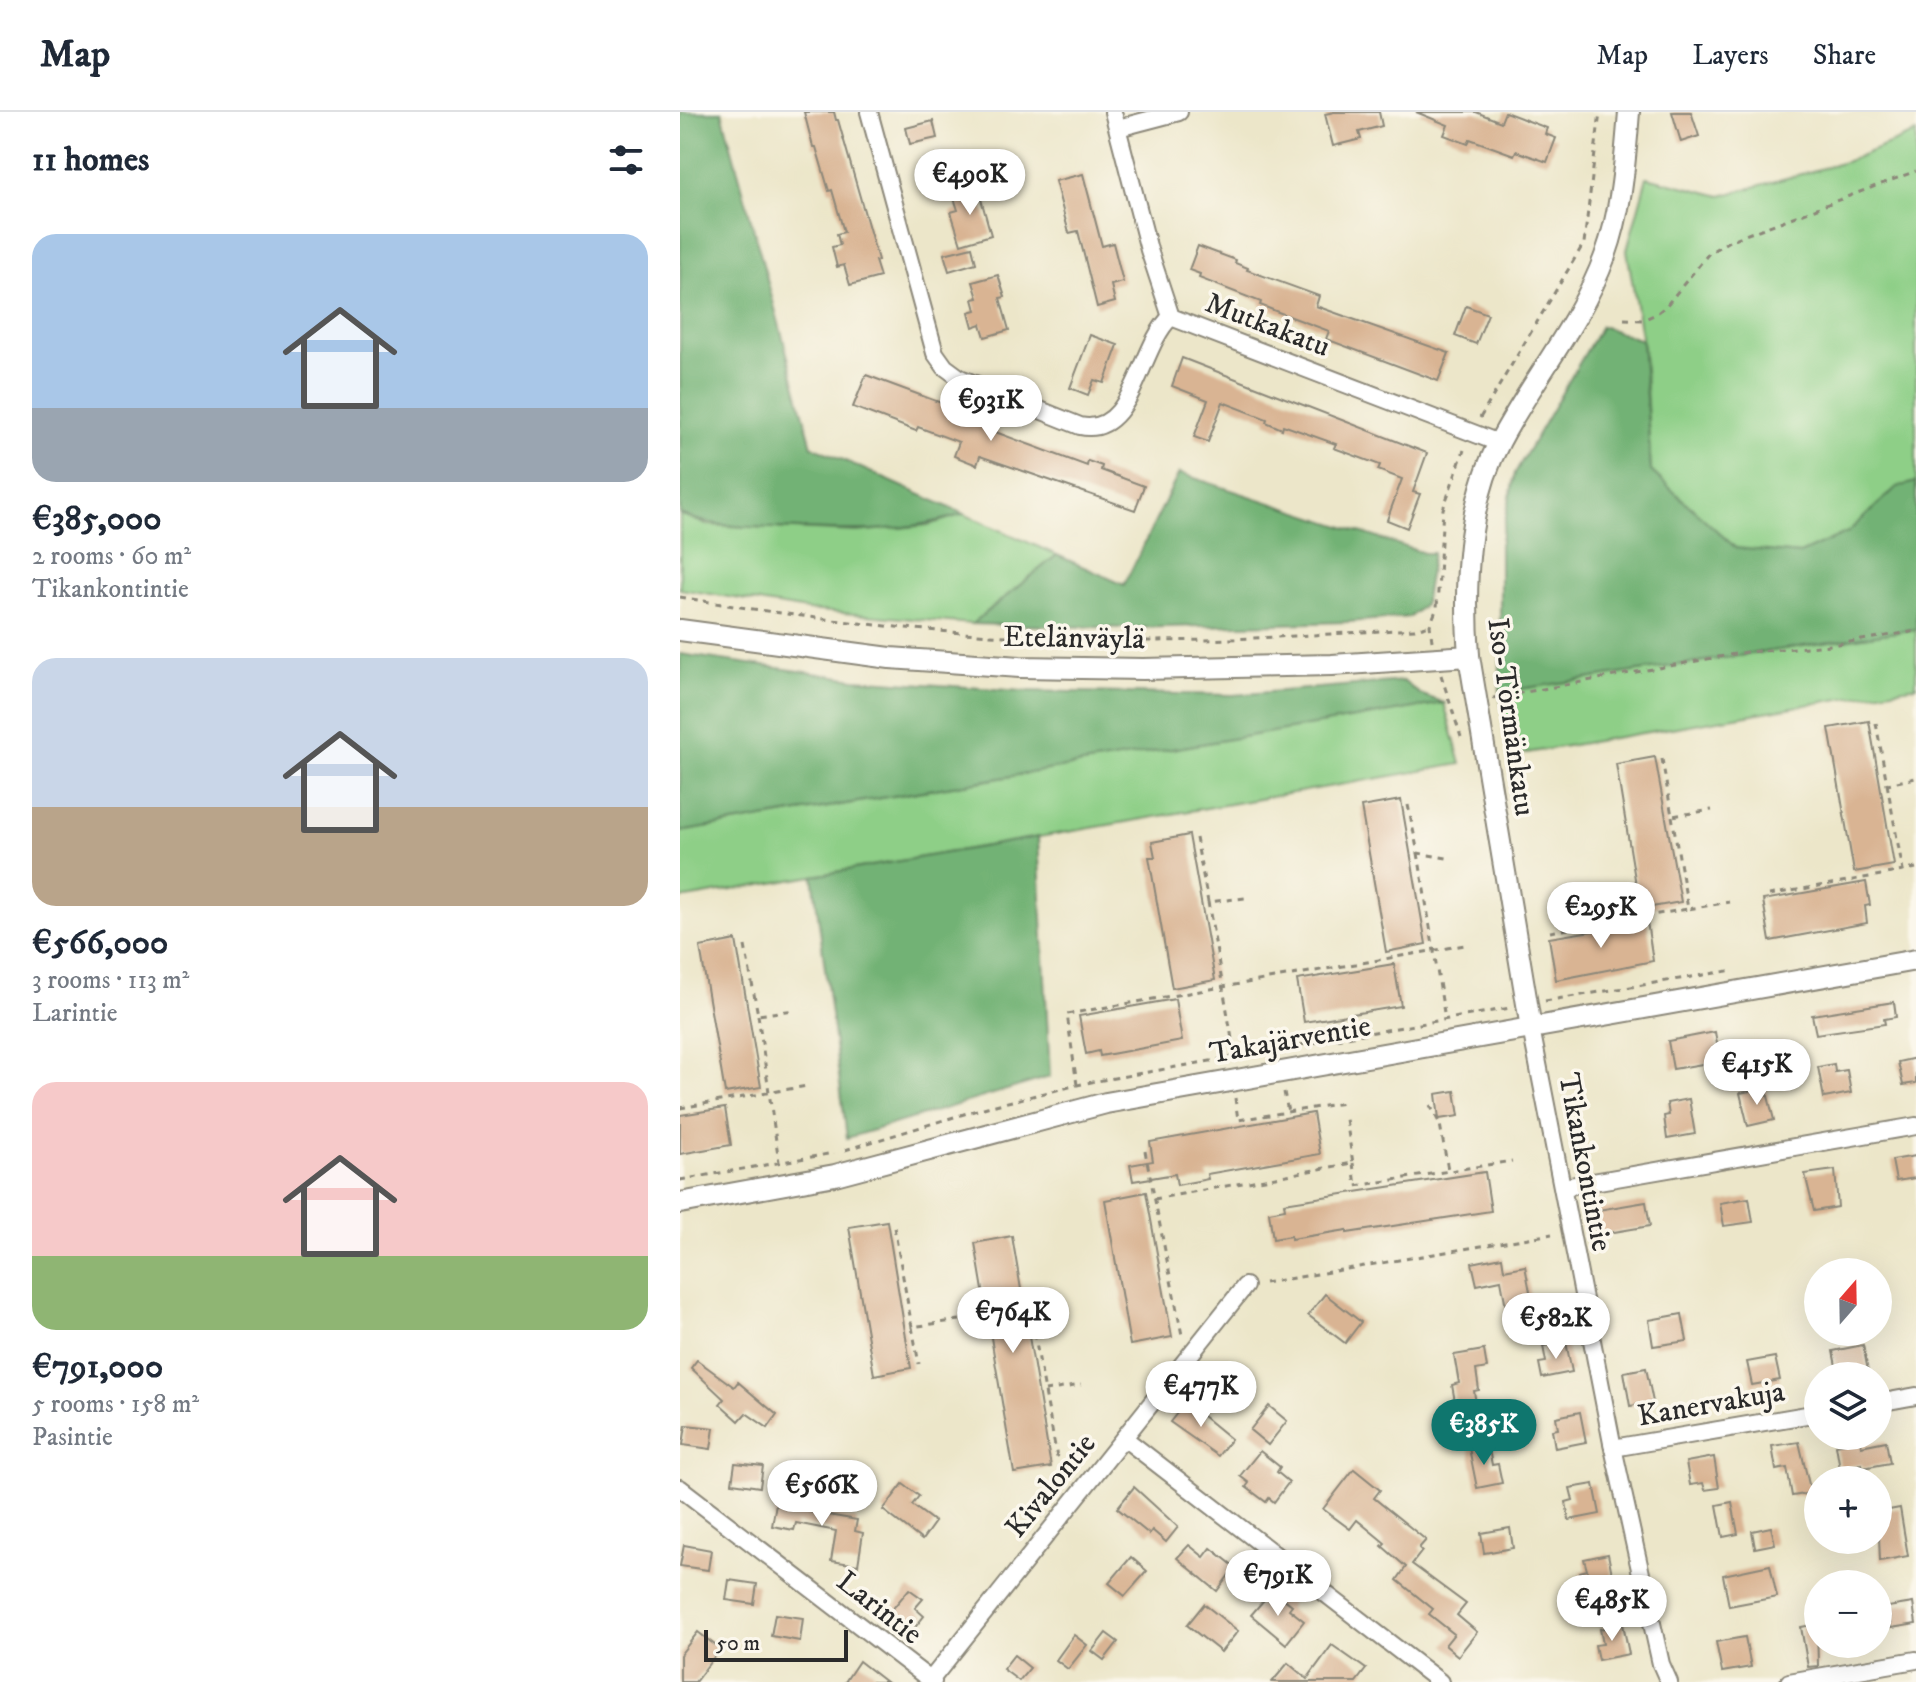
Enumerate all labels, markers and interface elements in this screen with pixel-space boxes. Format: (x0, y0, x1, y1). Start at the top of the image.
text: Map (40, 31, 110, 79)
text: Map (1597, 38, 1648, 73)
text: Layers (1692, 38, 1769, 73)
text: Share (1813, 38, 1876, 73)
icon: filters (604, 138, 648, 182)
text: 11 homes (32, 139, 149, 181)
pin: €490K (914, 149, 1026, 217)
text: €490K (932, 158, 1008, 191)
street label: Mutkakatu (1200, 285, 1335, 366)
icon: home (268, 286, 412, 430)
pin: €931K (935, 375, 1047, 443)
text: €931K (958, 384, 1024, 417)
text: €385,000 (32, 498, 162, 540)
text: 2 rooms · 60 m² (32, 540, 191, 573)
text: Tikankontintie (32, 573, 189, 606)
street label: Iso-Törmänkatu (1478, 616, 1543, 819)
street label: Etelänväylä (1003, 619, 1145, 658)
icon: home (268, 710, 412, 854)
pin: €295K (1545, 882, 1657, 950)
text: €295K (1565, 891, 1637, 924)
text: €566,000 (32, 922, 168, 964)
text: 3 rooms · 113 m² (32, 964, 189, 997)
text: Larintie (32, 997, 117, 1030)
street label: Takajärventie (1207, 1008, 1374, 1073)
pin: €415K (1701, 1039, 1813, 1107)
text: €415K (1722, 1048, 1792, 1081)
street label: Tikankontintie (1549, 1070, 1620, 1255)
icon: home (268, 1134, 412, 1278)
north arrow (1804, 1258, 1892, 1346)
map controls (1804, 1258, 1892, 1658)
pin: €764K (957, 1287, 1069, 1355)
pin: €582K (1500, 1293, 1612, 1361)
text: €764K (975, 1296, 1051, 1329)
text: €582K (1520, 1302, 1592, 1335)
text: €791,000 (32, 1346, 163, 1388)
pin: €477K (1145, 1361, 1257, 1429)
button: layers (1804, 1362, 1892, 1450)
text: €477K (1163, 1370, 1239, 1403)
street label: Kanervakuja (1635, 1373, 1788, 1436)
text: 5 rooms · 158 m² (32, 1388, 199, 1421)
pin: €385K (1428, 1399, 1540, 1467)
text: €385K (1449, 1408, 1519, 1441)
text: Pasintie (32, 1421, 113, 1454)
street label: Kivalontie (998, 1426, 1104, 1546)
pin: €566K (766, 1460, 878, 1528)
button: + (1804, 1466, 1892, 1554)
text: €566K (785, 1469, 859, 1502)
pin: €791K (1222, 1550, 1334, 1618)
text: €791K (1243, 1559, 1313, 1592)
street label: Larintie (829, 1563, 929, 1653)
button: − (1804, 1570, 1892, 1658)
pin: €485K (1556, 1575, 1668, 1643)
text: €485K (1575, 1584, 1649, 1617)
scale bar (704, 1626, 848, 1662)
text: 50 m (716, 1630, 760, 1657)

